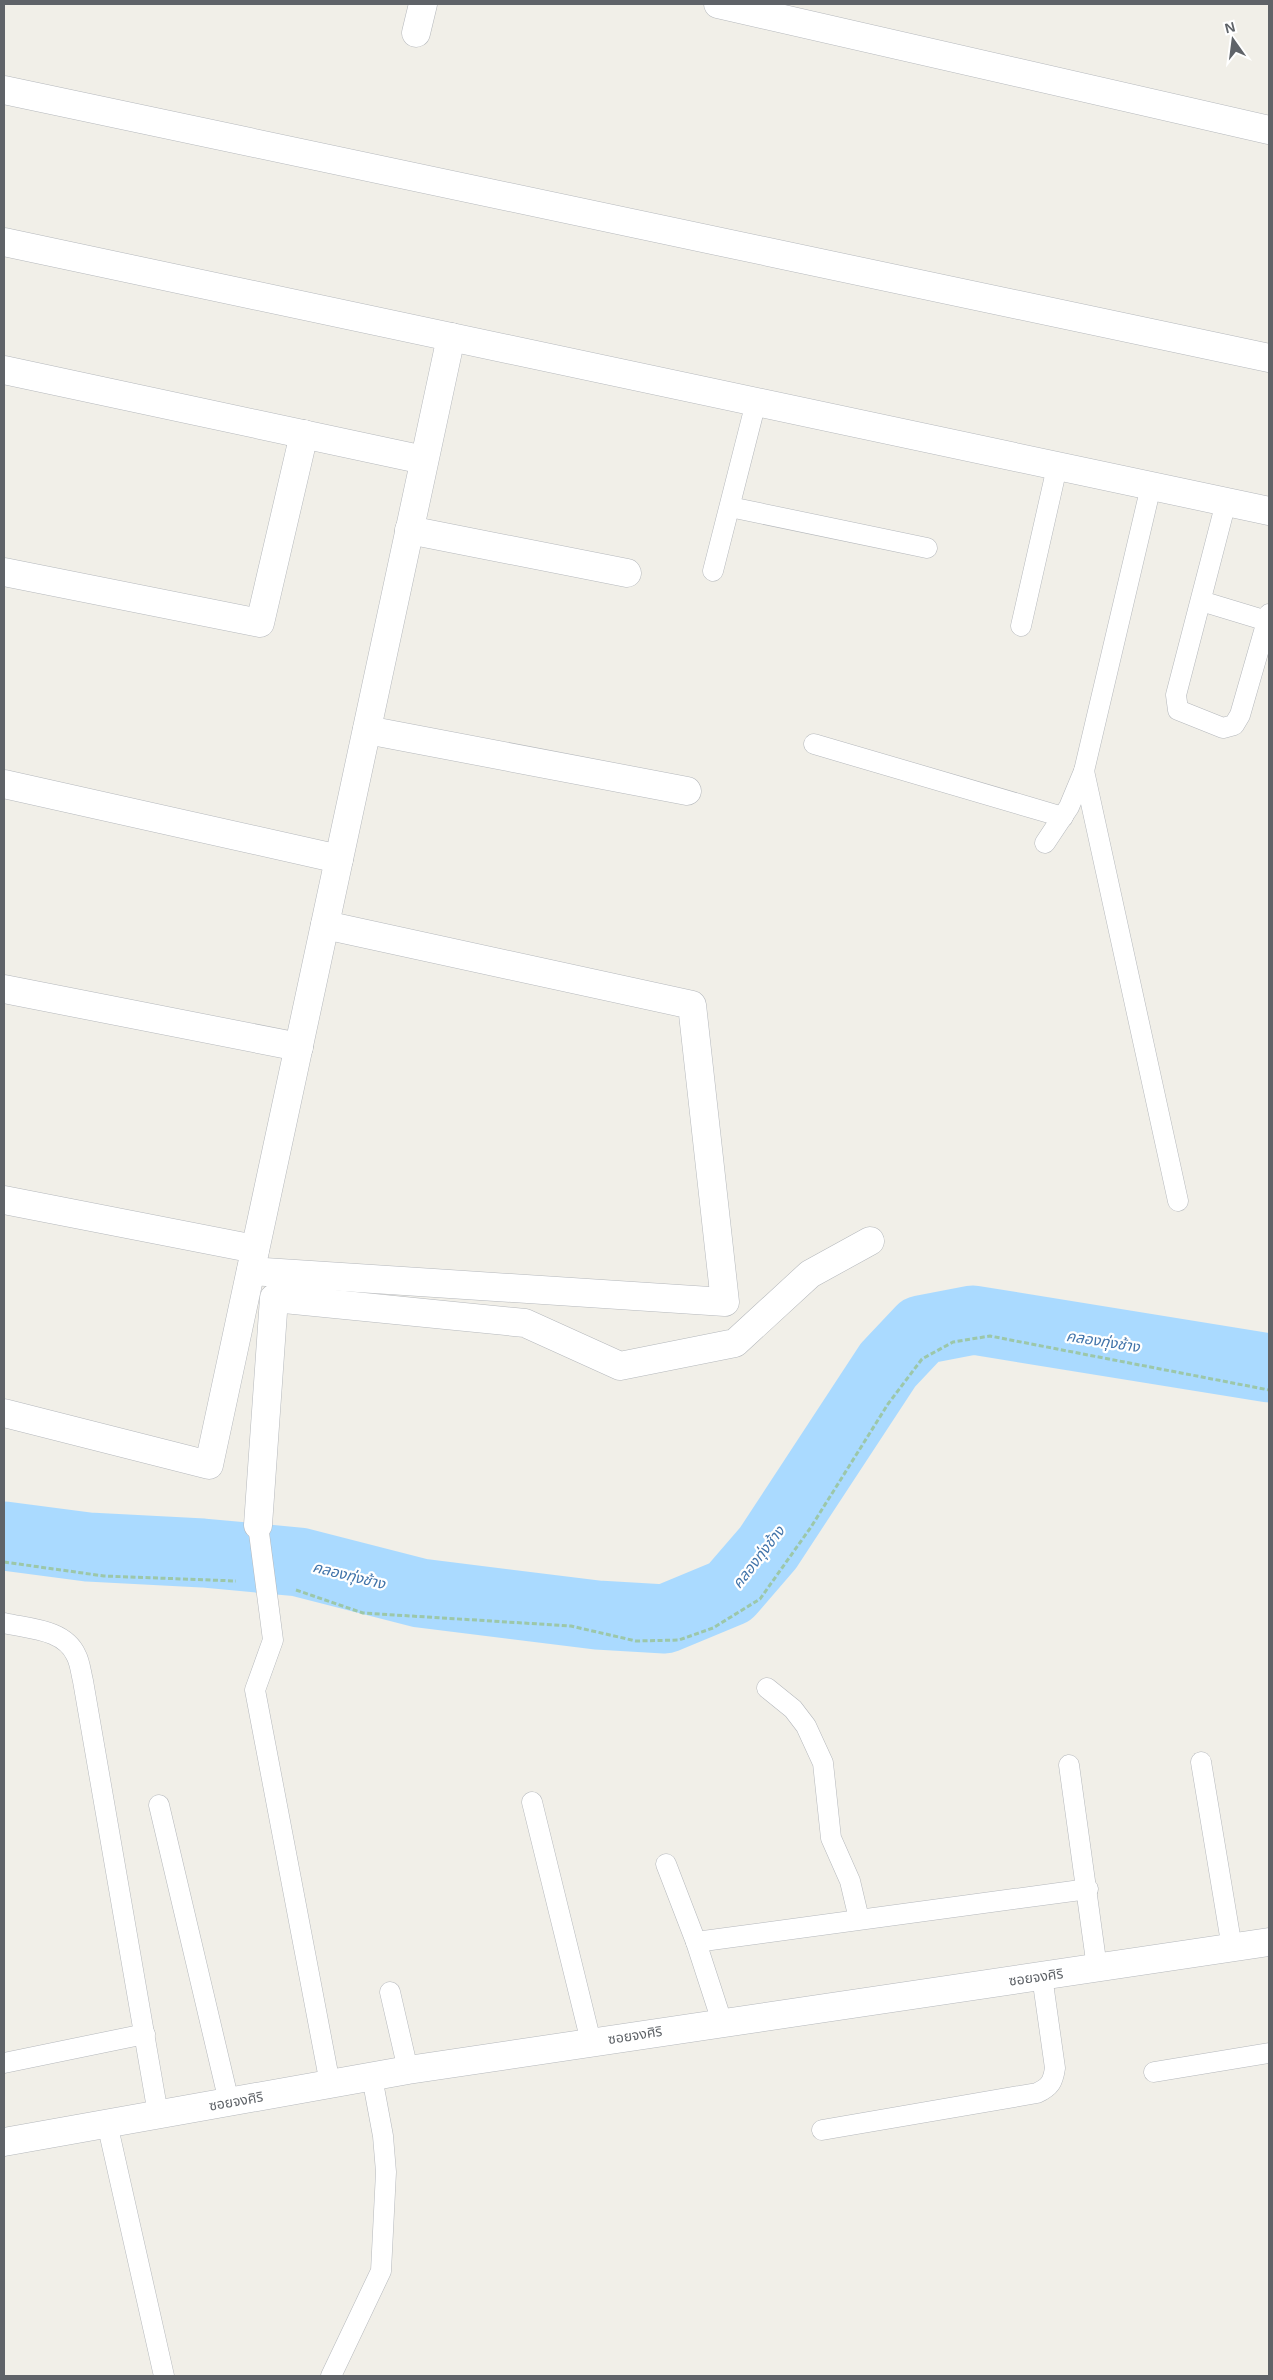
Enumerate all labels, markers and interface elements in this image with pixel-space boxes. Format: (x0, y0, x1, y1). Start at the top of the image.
north arrow (1208, 15, 1258, 65)
text: N (1223, 18, 1237, 36)
water label: คลองทุ่งช้าง (1065, 1327, 1142, 1356)
water label: คลองทุ่งช้าง (729, 1522, 789, 1592)
water label: คลองทุ่งช้าง (311, 1558, 388, 1593)
street label: ซอยจงศิริ (1008, 1965, 1064, 1989)
street label: ซอยจงศิริ (607, 2023, 663, 2047)
street label: ซอยจงศิริ (208, 2088, 264, 2114)

